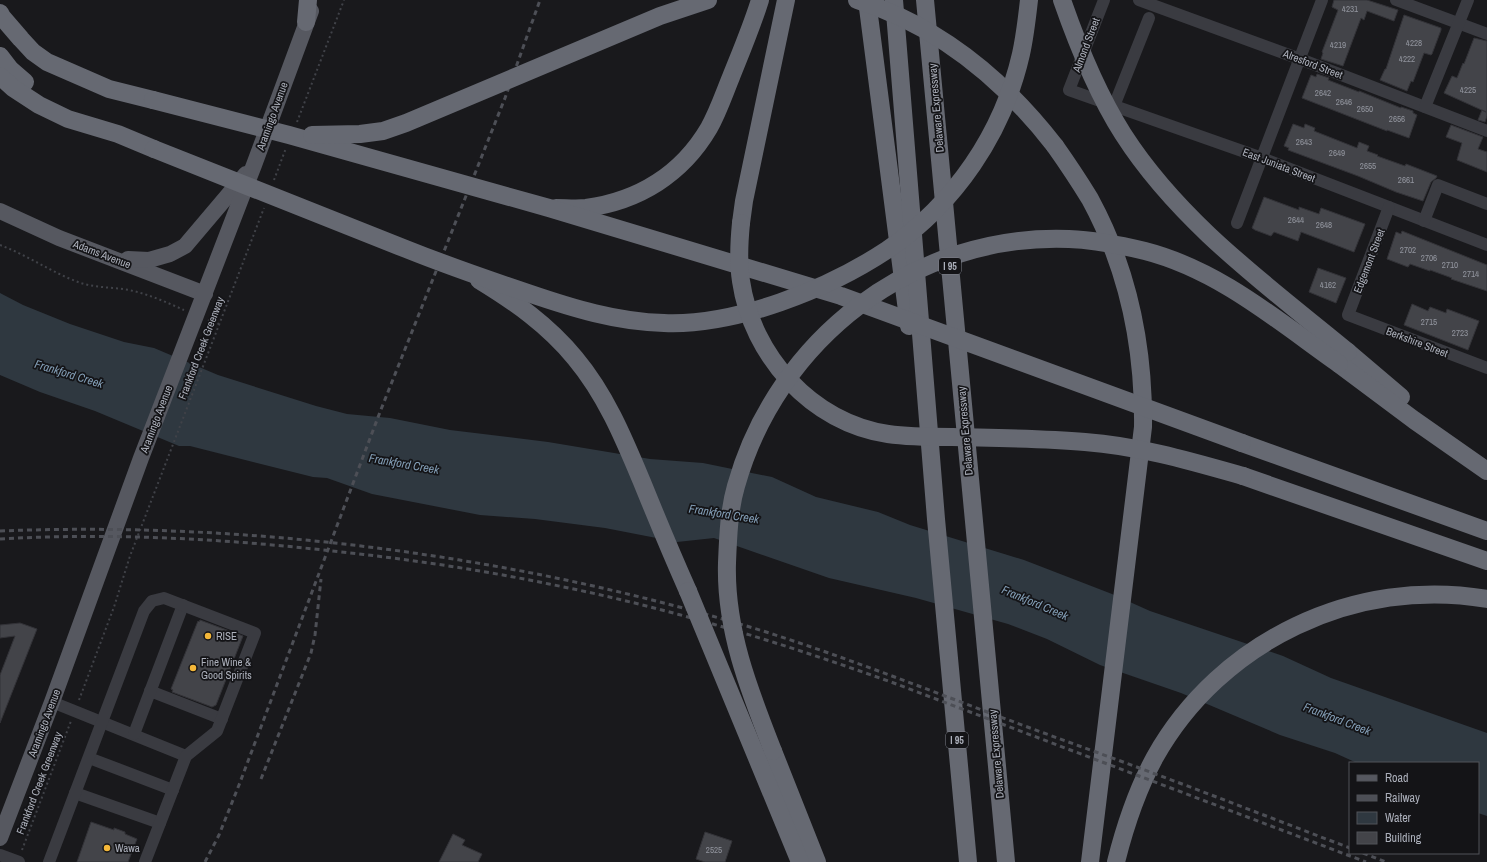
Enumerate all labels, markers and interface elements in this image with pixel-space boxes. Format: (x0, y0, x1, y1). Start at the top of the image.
house number: 4231 (1342, 3, 1358, 15)
street label: Almond Street (1069, 15, 1103, 75)
house number: 4228 (1406, 37, 1422, 49)
house number: 4219 (1330, 39, 1346, 51)
street label: Alresford Street (1280, 46, 1345, 82)
house number: 4222 (1399, 53, 1415, 65)
street label: Delaware Expressway (925, 62, 947, 153)
street label: Aramingo Avenue (253, 80, 291, 153)
house number: 4225 (1460, 84, 1476, 96)
house number: 2642 (1315, 87, 1331, 99)
house number: 2646 (1336, 96, 1352, 108)
house number: 2650 (1357, 103, 1373, 115)
house number: 2656 (1389, 113, 1405, 125)
house number: 2643 (1296, 136, 1312, 148)
street label: East Juniata Street (1241, 145, 1318, 185)
house number: 2649 (1329, 147, 1345, 159)
house number: 2655 (1360, 160, 1376, 172)
house number: 2661 (1398, 174, 1414, 186)
house number: 2644 (1288, 214, 1304, 226)
house number: 2648 (1316, 219, 1332, 231)
street label: Edgemont Street (1350, 226, 1388, 295)
street label: Adams Avenue (70, 236, 133, 271)
house number: 2702 (1400, 244, 1416, 256)
house number: 2706 (1421, 252, 1437, 264)
road number: I 95 (939, 258, 961, 274)
house number: 2710 (1442, 259, 1458, 271)
house number: 2714 (1463, 268, 1479, 280)
house number: 4162 (1320, 279, 1336, 291)
street label: Frankford Creek Greenway (175, 294, 227, 401)
house number: 2715 (1421, 316, 1437, 328)
street label: Berkshire Street (1384, 324, 1450, 360)
house number: 2723 (1452, 327, 1468, 339)
water label: Frankford Creek (33, 356, 106, 392)
street label: Aramingo Avenue (136, 383, 175, 456)
street label: Delaware Expressway (954, 385, 976, 476)
water label: Frankford Creek (368, 450, 441, 478)
water label: Frankford Creek (688, 501, 761, 528)
water label: Frankford Creek (999, 582, 1072, 625)
place label: RISE (216, 629, 237, 643)
marker: RISE (203, 631, 213, 641)
place label: Fine Wine & Good Spirits (201, 655, 252, 682)
marker: Fine Wine & Good Spirits (188, 663, 198, 673)
street label: Aramingo Avenue (24, 687, 63, 760)
water label: Frankford Creek (1301, 699, 1374, 740)
street label: Delaware Expressway (985, 708, 1007, 799)
street label: Frankford Creek Greenway (13, 729, 65, 836)
road number: I 95 (946, 732, 968, 748)
legend (1349, 762, 1479, 854)
text: Road (1385, 770, 1409, 786)
text: Railway (1385, 790, 1420, 806)
text: Water (1385, 810, 1412, 826)
text: Building (1385, 830, 1422, 846)
place label: Wawa (115, 841, 140, 855)
marker: Wawa (102, 843, 112, 853)
house number: 2525 (706, 844, 722, 856)

